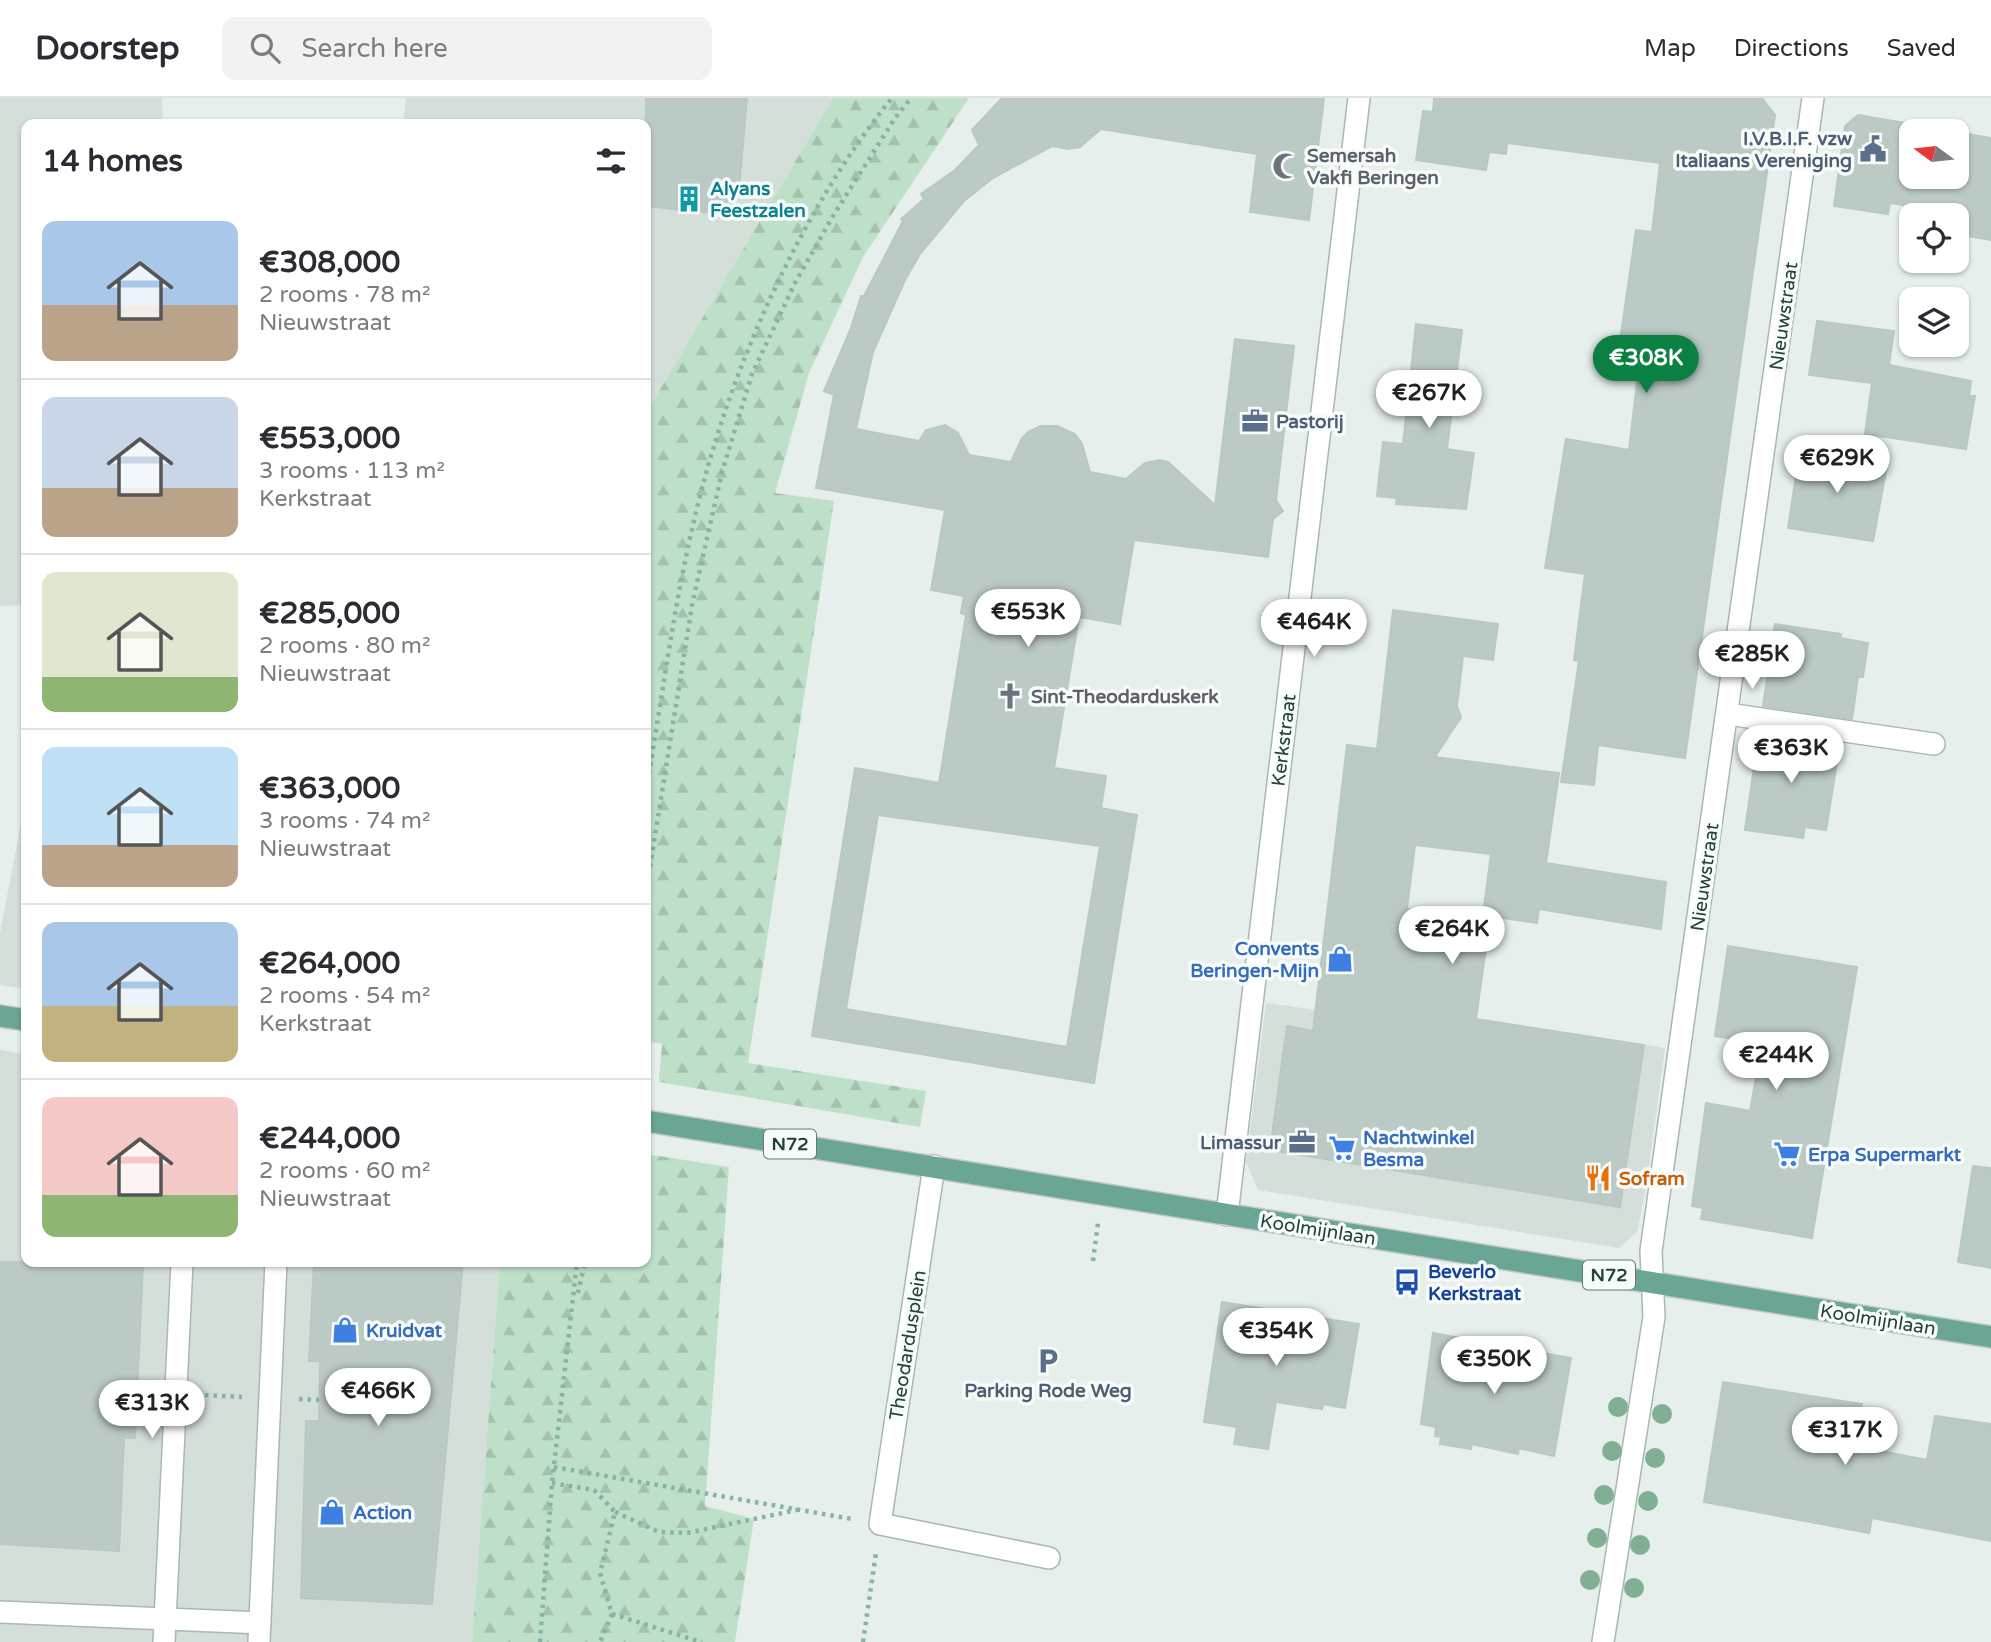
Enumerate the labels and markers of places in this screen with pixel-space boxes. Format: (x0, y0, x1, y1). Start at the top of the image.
place label: I.V.B.I.F. vzw Italiaans Vereniging (1675, 128, 1852, 173)
public building icon: I.V.B.I.F. vzw Italiaans Vereniging (1858, 134, 1888, 164)
place label: Semersah Vakfi Beringen (1307, 145, 1439, 190)
mosque icon: Semersah Vakfi Beringen (1271, 151, 1301, 181)
place label: Alyans Feestzalen (710, 178, 806, 222)
building icon: Alyans Feestzalen (674, 184, 704, 214)
pin: €308K (1597, 336, 1695, 395)
pin: €267K (1380, 370, 1478, 430)
office icon: Pastorij (1240, 406, 1270, 436)
place label: Pastorij (1276, 411, 1344, 434)
pin: €629K (1788, 436, 1886, 495)
pin: €553K (979, 589, 1077, 649)
pin: €464K (1265, 600, 1363, 659)
pin: €285K (1703, 632, 1801, 691)
church icon: Sint-Theodarduskerk (995, 681, 1025, 711)
place label: Sint-Theodarduskerk (1031, 686, 1219, 708)
pin: €363K (1742, 726, 1840, 785)
pin: €264K (1403, 906, 1501, 966)
place label: Convents Beringen-Mijn (1190, 938, 1319, 983)
shop icon: Convents Beringen-Mijn (1325, 944, 1355, 974)
pin: €244K (1727, 1032, 1825, 1092)
office icon: Limassur (1287, 1127, 1317, 1157)
place label: Nachtwinkel Besma (1363, 1127, 1475, 1171)
place label: Limassur (1200, 1132, 1282, 1154)
supermarket icon: Nachtwinkel Besma (1327, 1133, 1357, 1163)
supermarket icon: Erpa Supermarkt (1772, 1139, 1802, 1169)
place label: Erpa Supermarkt (1808, 1144, 1962, 1167)
restaurant icon: Sofram (1583, 1163, 1613, 1193)
place label: Sofram (1619, 1168, 1685, 1190)
place label: Beverlo Kerkstraat (1428, 1261, 1522, 1305)
bus stop icon: Beverlo Kerkstraat (1392, 1267, 1422, 1297)
pin: €354K (1227, 1308, 1325, 1368)
shop icon: Kruidvat (330, 1315, 360, 1345)
place label: Kruidvat (366, 1320, 443, 1342)
pin: €350K (1445, 1336, 1543, 1396)
parking icon: Parking Rode Weg (1033, 1346, 1063, 1376)
pin: €466K (329, 1368, 427, 1428)
pin: €313K (103, 1380, 201, 1440)
place label: Parking Rode Weg (964, 1380, 1132, 1403)
pin: €317K (1796, 1408, 1894, 1467)
shop icon: Action (317, 1497, 347, 1527)
place label: Action (353, 1502, 412, 1524)

